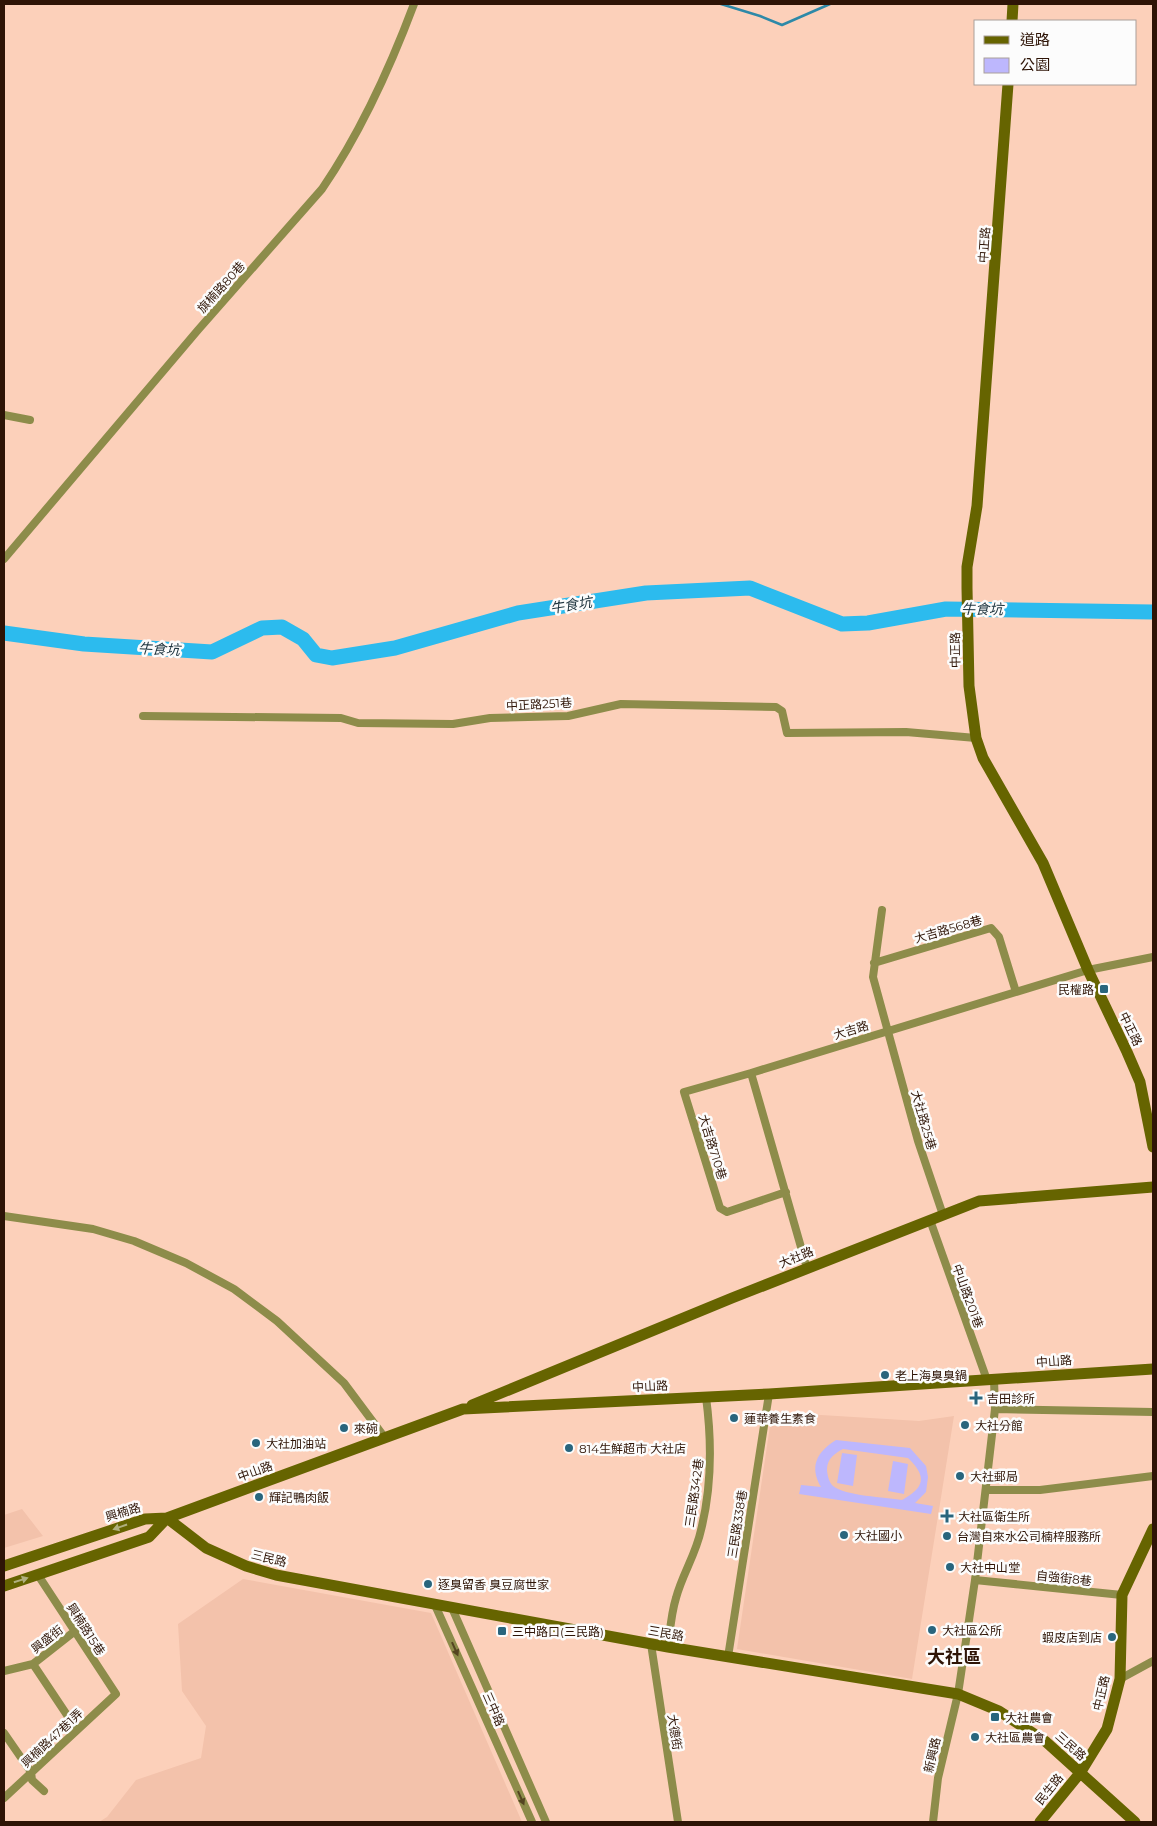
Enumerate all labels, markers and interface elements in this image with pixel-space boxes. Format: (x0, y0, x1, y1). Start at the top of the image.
legend (974, 20, 1137, 85)
text: 道路 (1020, 30, 1050, 49)
text: 公園 (1020, 55, 1050, 74)
street label: 中正路 (975, 227, 993, 263)
street label: 旗楠路80巷 (194, 258, 248, 316)
water label: 牛食坑 (549, 593, 595, 617)
water label: 牛食坑 (961, 600, 1005, 618)
street label: 中正路 (947, 632, 963, 668)
water label: 牛食坑 (138, 639, 182, 659)
street label: 中正路251巷 (506, 695, 572, 713)
street label: 大吉路568巷 (912, 912, 984, 946)
place label: 民權路 (1058, 982, 1094, 997)
marker: 民權路 (1098, 983, 1110, 995)
street label: 中正路 (1116, 1010, 1146, 1048)
street label: 大吉路 (832, 1018, 870, 1042)
street label: 大社路25巷 (908, 1088, 940, 1152)
street label: 大吉路710巷 (696, 1113, 730, 1181)
street label: 大社路 (776, 1243, 816, 1271)
street label: 中山路201巷 (949, 1262, 987, 1330)
street label: 中山路 (1036, 1352, 1072, 1370)
place label: 老上海臭臭鍋 (895, 1368, 967, 1383)
marker: 老上海臭臭鍋 (879, 1369, 891, 1381)
street label: 中山路 (632, 1378, 668, 1394)
marker: 吉田診所 (969, 1391, 983, 1405)
place label: 吉田診所 (987, 1391, 1035, 1406)
place label: 蓮華養生素食 (744, 1411, 816, 1426)
marker: 蓮華養生素食 (728, 1412, 740, 1424)
place label: 大社分館 (975, 1418, 1023, 1433)
marker: 大社分館 (959, 1419, 971, 1431)
place label: 來碗 (354, 1421, 378, 1436)
marker: 來碗 (338, 1422, 350, 1434)
place label: 大社加油站 (266, 1436, 326, 1451)
marker: 大社加油站 (250, 1437, 262, 1449)
place label: 814生鮮超市 大社店 (579, 1441, 686, 1456)
marker: 814生鮮超市 大社店 (563, 1442, 575, 1454)
street label: 中山路 (236, 1458, 274, 1484)
street label: 三民路342巷 (682, 1458, 706, 1528)
place label: 大社郵局 (970, 1469, 1018, 1484)
marker: 大社郵局 (954, 1470, 966, 1482)
street label: 三民路338巷 (724, 1489, 750, 1559)
place label: 輝記鴨肉飯 (269, 1490, 329, 1505)
marker: 輝記鴨肉飯 (253, 1491, 265, 1503)
street label: 興楠路 (104, 1500, 142, 1524)
marker: 大社區衛生所 (940, 1509, 954, 1523)
place label: 大社區衛生所 (958, 1509, 1030, 1524)
one-way arrow (112, 1524, 127, 1531)
place label: 大社國小 (854, 1528, 902, 1543)
marker: 大社國小 (838, 1529, 850, 1541)
place label: 台灣自來水公司楠梓服務所 (957, 1529, 1101, 1544)
marker: 台灣自來水公司楠梓服務所 (941, 1530, 953, 1542)
street label: 三民路 (250, 1546, 288, 1570)
place label: 大社中山堂 (960, 1560, 1020, 1575)
marker: 大社中山堂 (944, 1561, 956, 1573)
street label: 自強街8巷 (1036, 1568, 1092, 1588)
one-way arrow (14, 1576, 29, 1584)
place label: 逐臭留香 臭豆腐世家 (438, 1577, 549, 1592)
marker: 逐臭留香 臭豆腐世家 (422, 1578, 434, 1590)
street label: 興楠路15巷 (64, 1600, 108, 1658)
street label: 興盛街 (28, 1622, 66, 1656)
street label: 三民路 (647, 1622, 685, 1644)
place label: 大社區公所 (942, 1623, 1002, 1638)
place label: 三中路口(三民路) (512, 1624, 604, 1639)
marker: 大社區公所 (926, 1624, 938, 1636)
marker: 三中路口(三民路) (496, 1625, 508, 1637)
place label: 蝦皮店到店 (1042, 1630, 1102, 1645)
marker: 蝦皮店到店 (1106, 1631, 1118, 1643)
one-way arrow (451, 1642, 459, 1656)
district label: 大社區 (927, 1646, 981, 1668)
street label: 中正路 (1090, 1674, 1112, 1712)
street label: 三中路 (480, 1689, 508, 1729)
street label: 興楠路47巷1弄 (18, 1706, 86, 1770)
place label: 大社農會 (1005, 1710, 1053, 1725)
marker: 大社農會 (989, 1711, 1001, 1723)
street label: 大德街 (665, 1713, 685, 1751)
street label: 三民路 (1053, 1728, 1089, 1764)
place label: 大社區農會 (985, 1730, 1045, 1745)
marker: 大社區農會 (969, 1731, 981, 1743)
street label: 新興路 (921, 1736, 943, 1774)
street label: 民生路 (1032, 1770, 1066, 1808)
one-way arrow (517, 1791, 525, 1805)

